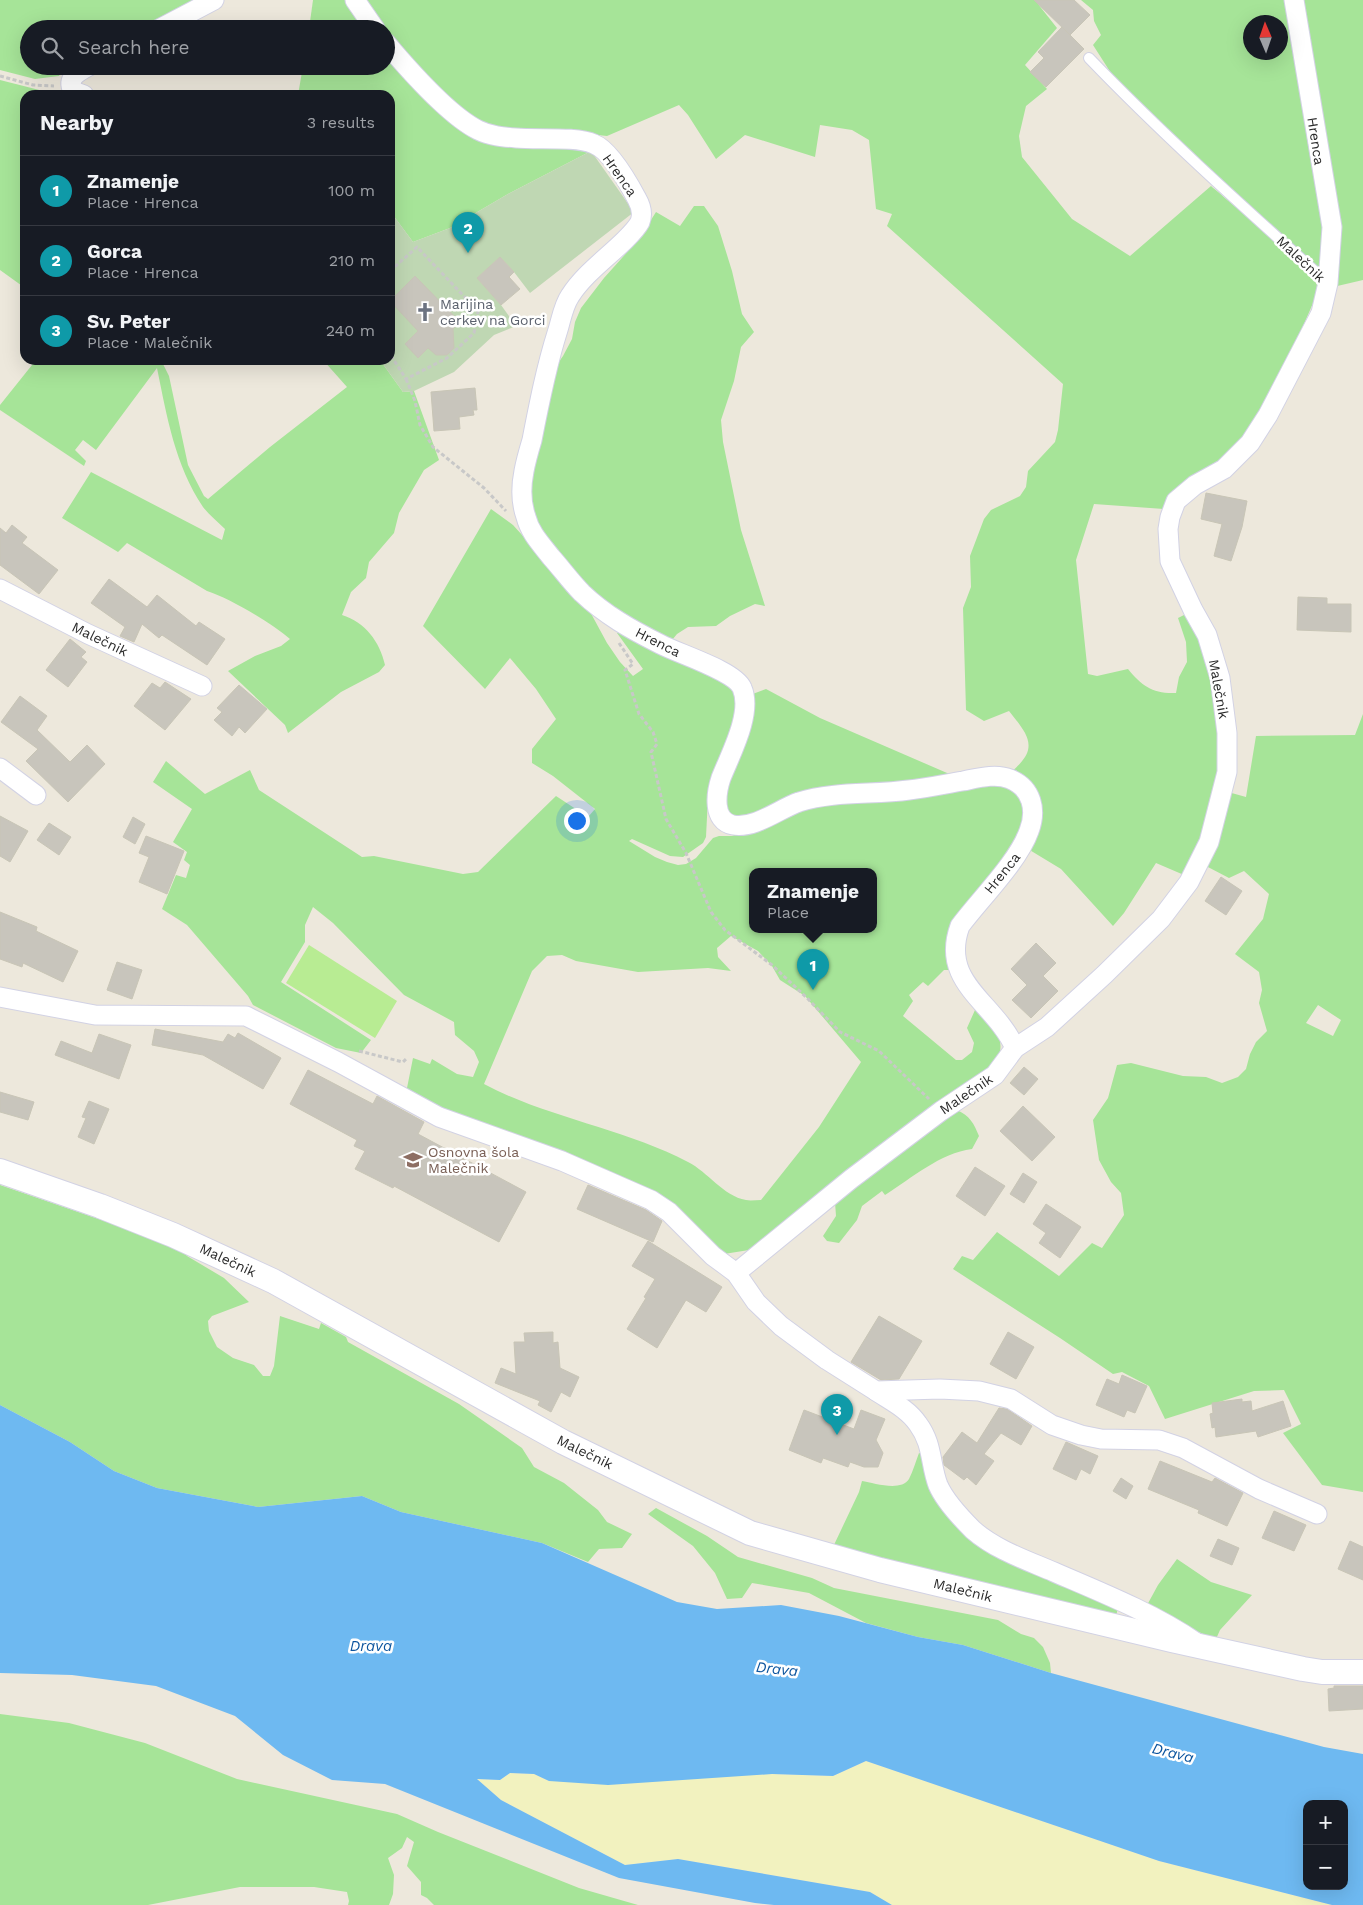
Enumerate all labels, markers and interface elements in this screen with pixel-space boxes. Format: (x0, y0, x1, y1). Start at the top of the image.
north arrow (1243, 15, 1288, 60)
search box (20, 20, 395, 75)
icon: search (38, 34, 66, 62)
text: Search here (78, 36, 189, 59)
text: Nearby (40, 110, 113, 135)
text: 3 results (307, 113, 375, 132)
street label: Hrenca (1304, 116, 1328, 166)
street label: Hrenca (600, 151, 640, 199)
text: Znamenje (87, 170, 179, 193)
text: 1 (53, 181, 59, 200)
text: 100 m (328, 181, 375, 200)
text: Place · Hrenca (87, 193, 199, 212)
pin: 2 (452, 212, 484, 253)
street label: Malečnik (1273, 233, 1329, 285)
text: Gorca (87, 240, 142, 263)
text: 2 (51, 251, 61, 270)
text: 210 m (329, 251, 375, 270)
text: Place · Hrenca (87, 263, 199, 282)
place label: Marijina cerkev na Gorci (440, 296, 546, 328)
church icon: Marijina cerkev na Gorci (414, 301, 436, 323)
text: Sv. Peter (87, 310, 170, 333)
text: 3 (51, 321, 61, 340)
text: 240 m (326, 321, 375, 340)
text: Place · Malečnik (87, 333, 212, 352)
street label: Malečnik (69, 619, 131, 659)
street label: Hrenca (633, 624, 683, 660)
street label: Malečnik (1206, 658, 1232, 720)
your location (564, 808, 590, 834)
street label: Hrenca (981, 849, 1023, 897)
popup (749, 868, 877, 933)
text: Znamenje (767, 880, 859, 903)
text: Place (767, 903, 809, 922)
pin: 1 (797, 949, 829, 990)
street label: Malečnik (937, 1070, 996, 1117)
place label: Osnovna šola Malečnik (428, 1144, 519, 1176)
school or university icon: Osnovna šola Malečnik (402, 1149, 424, 1171)
street label: Malečnik (197, 1240, 259, 1280)
pin: 3 (821, 1394, 853, 1435)
street label: Malečnik (554, 1432, 616, 1472)
street label: Malečnik (932, 1575, 994, 1605)
water label: Drava (350, 1637, 392, 1655)
water label: Drava (755, 1658, 799, 1680)
water label: Drava (1150, 1739, 1196, 1767)
map controls (1303, 1800, 1348, 1890)
button: + (1303, 1800, 1348, 1845)
button: − (1303, 1845, 1348, 1890)

